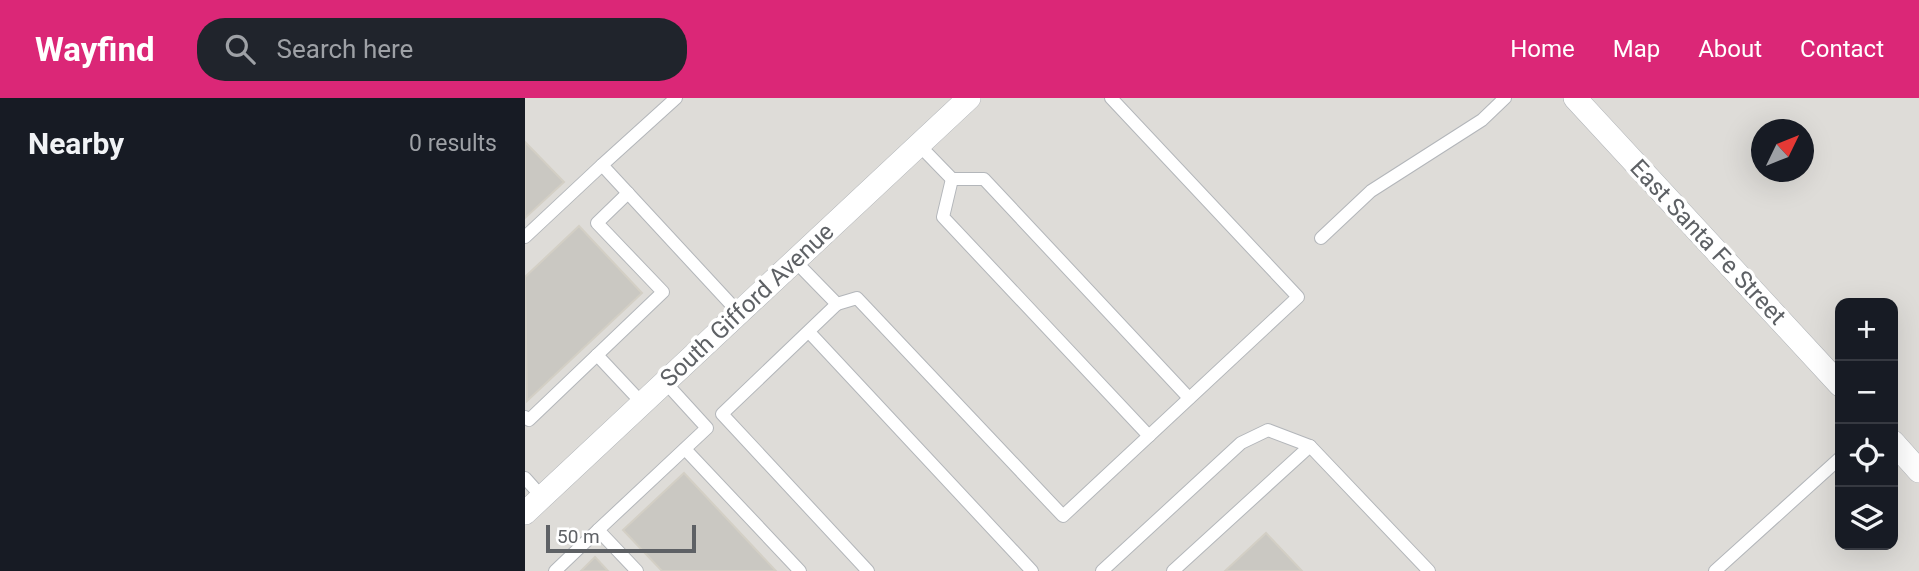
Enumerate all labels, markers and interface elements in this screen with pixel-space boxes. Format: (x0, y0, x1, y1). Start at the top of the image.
search box (197, 18, 687, 81)
text: Wayfind (35, 30, 155, 69)
icon: search (221, 30, 259, 68)
text: Search here (277, 34, 413, 64)
text: Home (1510, 35, 1575, 63)
text: Map (1613, 35, 1660, 63)
text: About (1698, 35, 1762, 63)
text: Contact (1800, 35, 1884, 63)
north arrow (1751, 119, 1814, 182)
text: Nearby (28, 126, 124, 161)
text: 0 results (409, 130, 497, 157)
street label: East Santa Fe Street (1624, 154, 1792, 330)
street label: South Gifford Avenue (655, 217, 839, 393)
map controls (1835, 298, 1898, 550)
button: + (1835, 298, 1898, 361)
button: − (1835, 361, 1898, 424)
button: locate (1835, 424, 1898, 487)
button: layers (1835, 487, 1898, 550)
scale bar (546, 522, 697, 554)
text: 50 m (557, 525, 600, 548)

